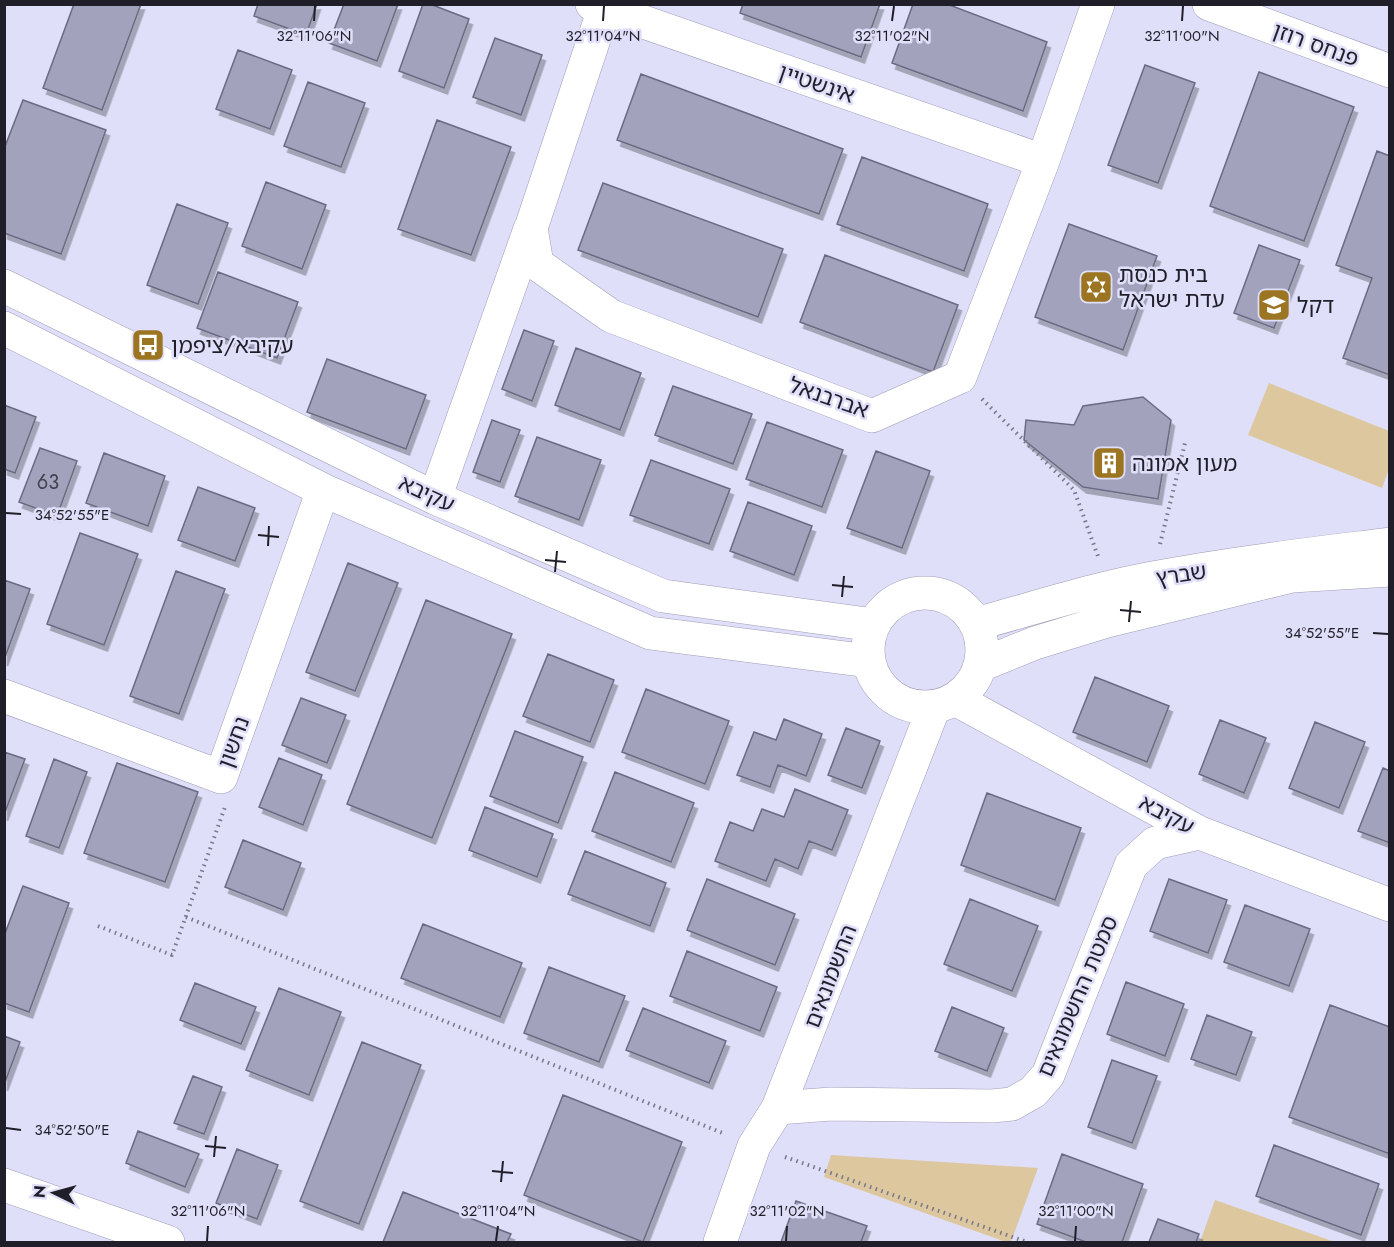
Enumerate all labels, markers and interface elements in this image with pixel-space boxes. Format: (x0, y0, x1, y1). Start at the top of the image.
street label: פנחס רוזן (1268, 14, 1364, 74)
text: 32°11'06"N (277, 25, 351, 47)
text: 32°11'04"N (565, 25, 641, 47)
text: 32°11'02"N (855, 25, 929, 47)
text: 32°11'00"N (1144, 25, 1220, 47)
street label: אינשטיין (775, 55, 859, 111)
place label: בית כנסת עדת ישראל (1119, 258, 1225, 315)
synagogue icon: בית כנסת עדת ישראל (1078, 269, 1114, 305)
school or university icon: דקל (1256, 287, 1292, 323)
place label: דקל (1297, 289, 1334, 321)
bus stop icon: עקיבא/ציפמן (130, 327, 166, 363)
place label: עקיבא/ציפמן (171, 329, 294, 361)
street label: אברבנאל (785, 368, 873, 426)
building icon: מעון אמונה (1091, 445, 1127, 481)
place label: מעון אמונה (1132, 447, 1237, 479)
street label: עקיבא (394, 466, 460, 520)
house number: 63 (37, 468, 59, 497)
text: 34°52'55"E (35, 504, 109, 526)
street label: שברץ (1153, 554, 1209, 594)
text: 34°52'55"E (1285, 622, 1359, 644)
street label: נחשון (209, 712, 257, 772)
street label: עקיבא (1134, 786, 1200, 842)
street label: סמטת החשמונאים (1029, 910, 1125, 1082)
street label: החשמונאים (796, 920, 864, 1032)
text: 34°52'50"E (34, 1119, 110, 1141)
north arrow (24, 1163, 84, 1223)
text: N (28, 1184, 52, 1199)
text: 32°11'06"N (171, 1200, 245, 1222)
text: 32°11'04"N (460, 1200, 536, 1222)
text: 32°11'02"N (750, 1200, 824, 1222)
text: 32°11'00"N (1038, 1200, 1114, 1222)

